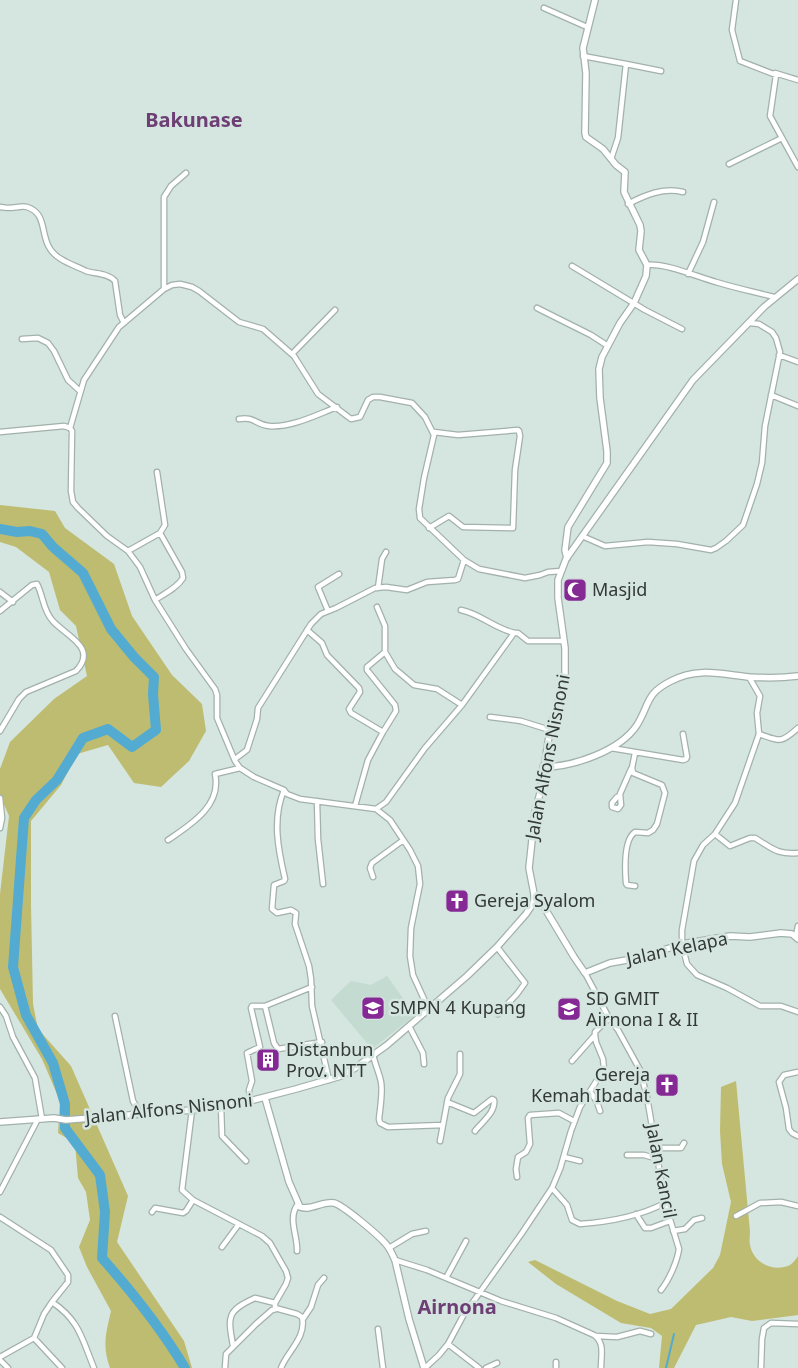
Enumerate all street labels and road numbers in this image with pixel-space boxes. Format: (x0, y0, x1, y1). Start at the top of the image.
street label: Jalan Alfons Nisnoni (519, 672, 575, 843)
street label: Jalan Kelapa (622, 926, 730, 971)
street label: Jalan Alfons Nisnoni (82, 1087, 254, 1129)
street label: Jalan Kancil (641, 1120, 683, 1220)

